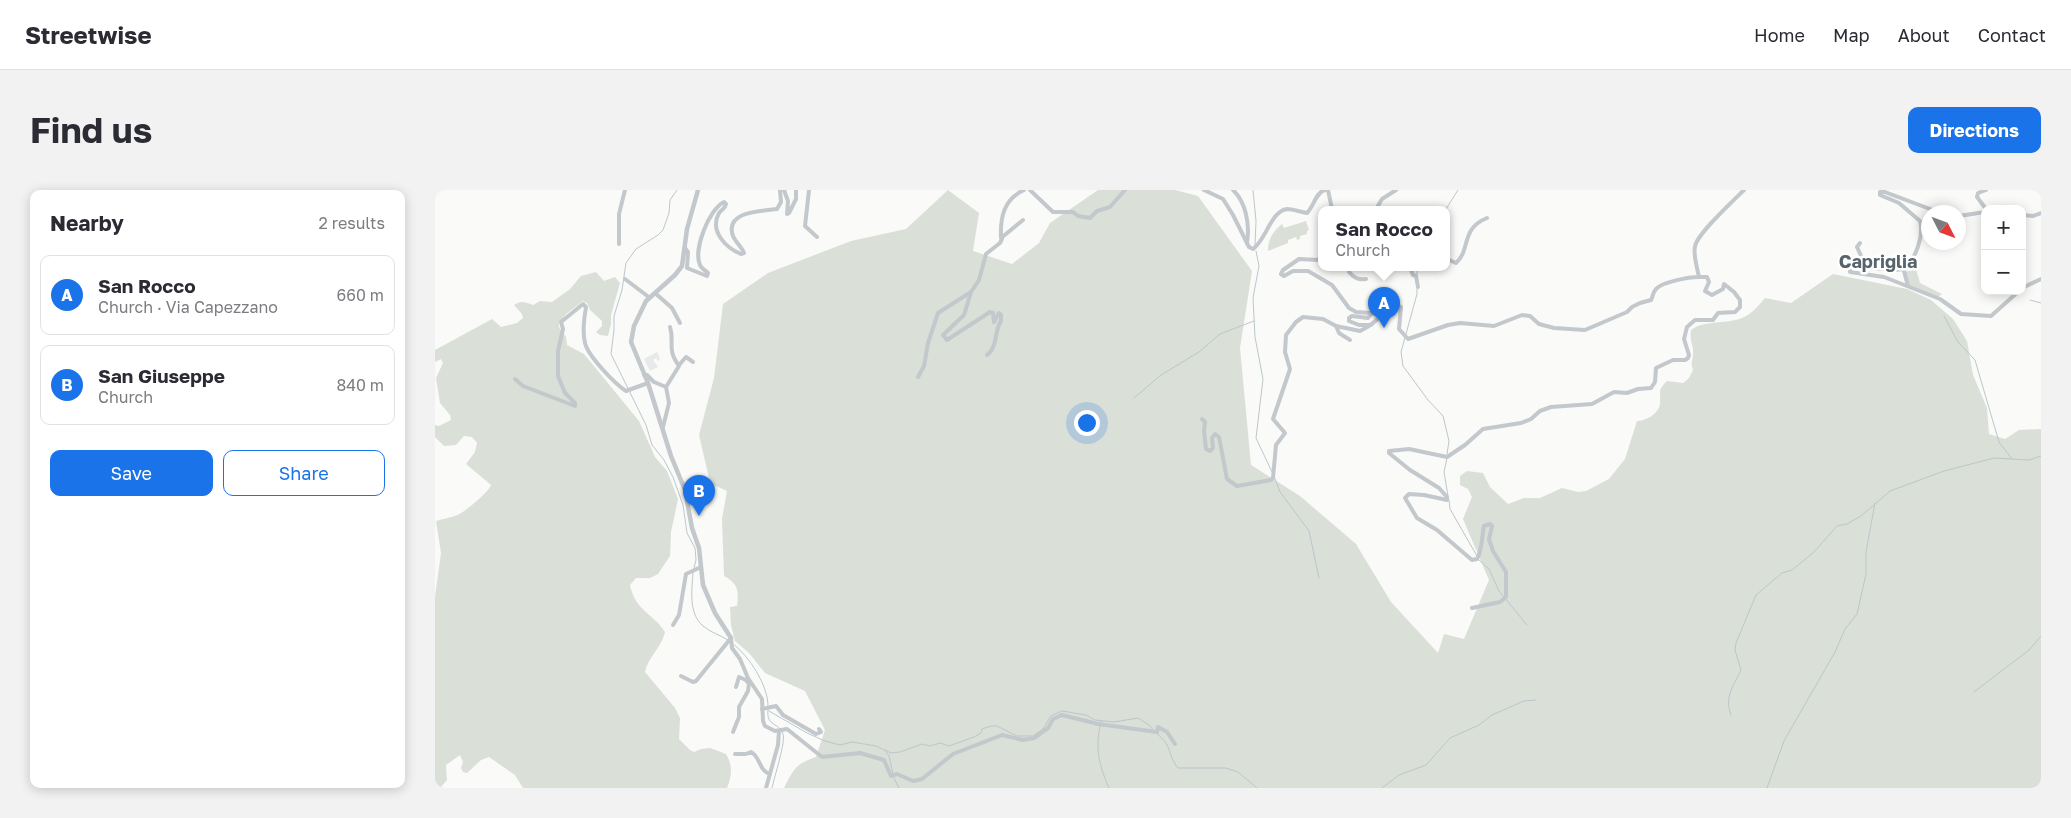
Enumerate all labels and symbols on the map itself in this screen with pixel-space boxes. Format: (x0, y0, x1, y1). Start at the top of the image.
north arrow (1921, 205, 1966, 250)
district label: Capriglia (1839, 250, 1917, 272)
pin: A (1368, 287, 1400, 328)
your location (1074, 410, 1100, 436)
pin: B (683, 475, 715, 516)

